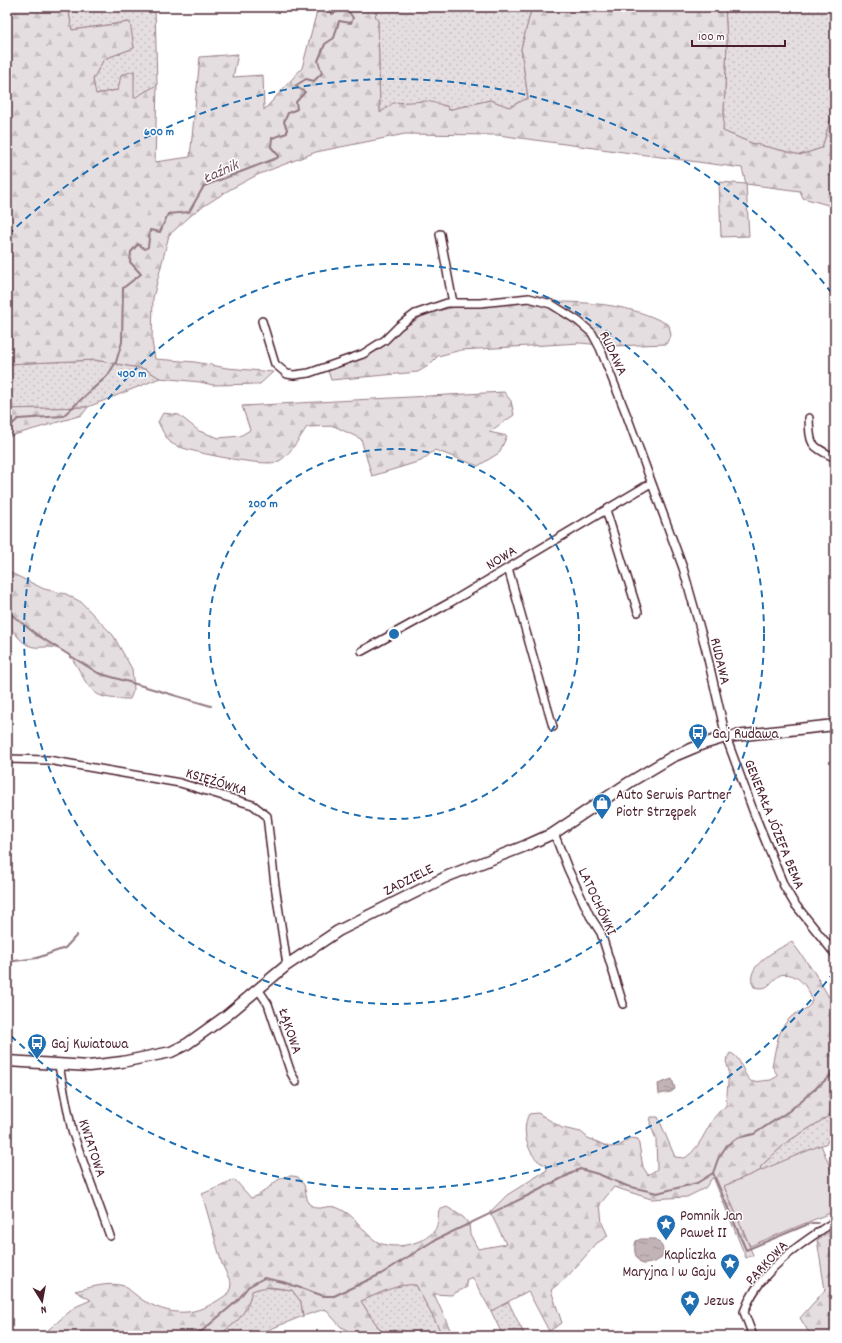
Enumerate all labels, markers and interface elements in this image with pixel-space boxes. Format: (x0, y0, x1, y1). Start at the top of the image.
scale bar (692, 22, 785, 48)
text: 100 m (698, 29, 725, 46)
text: 600 m (144, 124, 174, 141)
water label: Łaźnik (200, 154, 244, 190)
street label: RUDAWA (592, 328, 632, 380)
text: 400 m (117, 366, 147, 383)
text: 200 m (248, 496, 278, 513)
street label: NOWA (482, 541, 522, 577)
centre of rings (387, 627, 401, 641)
street label: RUDAWA (703, 636, 735, 687)
bus stop icon: Gaj Rudawa (687, 722, 709, 750)
place label: Gaj Rudawa (712, 724, 779, 746)
street label: GENERAŁA JÓZEFA BEMA (737, 757, 809, 893)
street label: KSIĘŻÓWKA (183, 763, 250, 803)
place label: Auto Serwis Partner Piotr Strzępek (616, 785, 732, 824)
shop icon: Auto Serwis Partner Piotr Strzępek (591, 792, 613, 820)
street label: ZADZIELE (380, 859, 438, 903)
street label: LATOCHÓWKI (571, 864, 622, 940)
street label: ŁĄKOWA (271, 1005, 307, 1057)
bus stop icon: Gaj Kwiatowa (26, 1032, 48, 1060)
place label: Gaj Kwiatowa (51, 1034, 129, 1056)
street label: KWIATOWA (71, 1117, 111, 1180)
place label: Pomnik Jan Paweł II (680, 1206, 743, 1245)
place icon: Pomnik Jan Paweł II (655, 1213, 677, 1241)
street label: PARKOWA (741, 1236, 794, 1291)
place label: Kapliczka Maryjna 1 w Gaju (622, 1245, 717, 1284)
place icon: Kapliczka Maryjna 1 w Gaju (719, 1252, 741, 1280)
north arrow (22, 1281, 62, 1321)
place icon: Jezus (679, 1289, 701, 1317)
place label: Jezus (704, 1291, 735, 1313)
text: N (39, 1300, 48, 1317)

